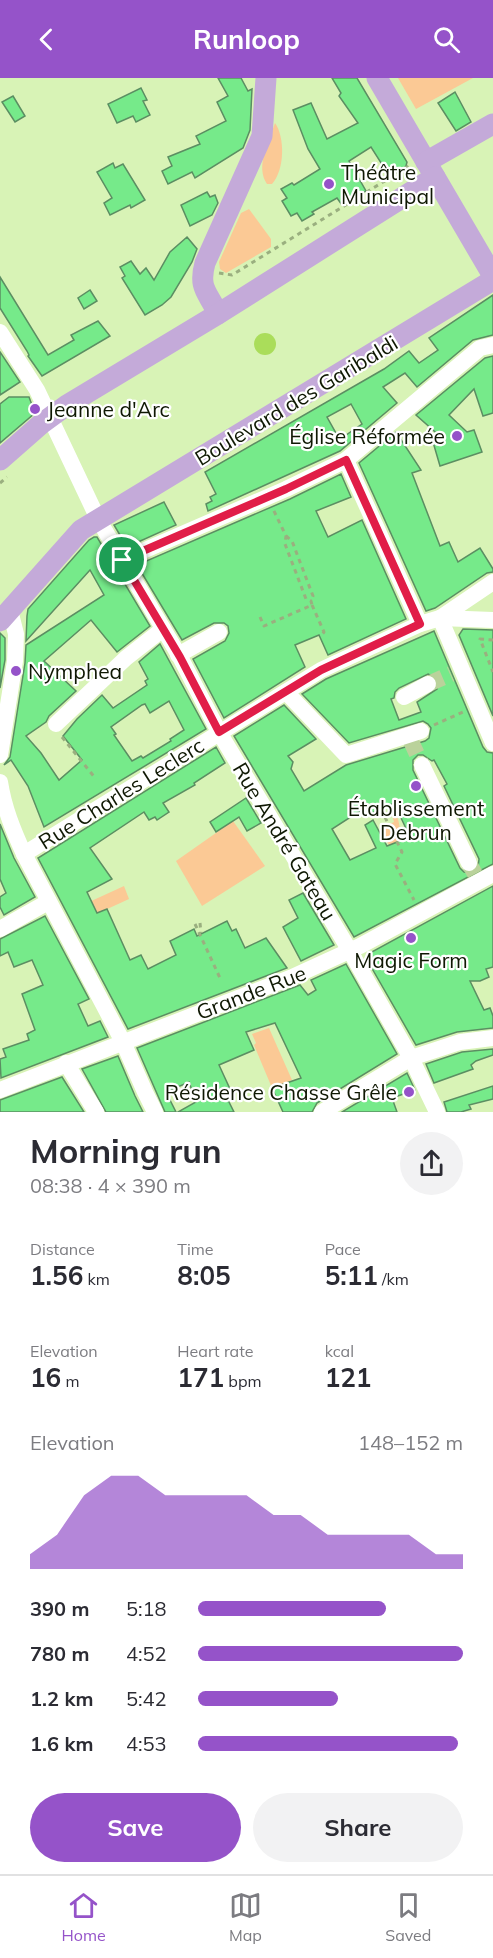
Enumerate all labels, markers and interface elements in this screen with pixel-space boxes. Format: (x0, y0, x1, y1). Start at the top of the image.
text: Runloop (193, 22, 300, 56)
icon: back (30, 23, 63, 56)
icon: search (430, 23, 463, 56)
place label: Théâtre Municipal (341, 159, 434, 209)
marker: Théâtre Municipal (322, 177, 336, 191)
street label: Boulevard des Garibaldi (190, 329, 402, 471)
place label: Jeanne d'Arc (47, 396, 170, 422)
marker: Jeanne d'Arc (28, 402, 42, 416)
place label: Église Réformée (289, 423, 445, 449)
marker: Église Réformée (450, 429, 464, 443)
pin (96, 534, 147, 585)
icon: arrive (105, 543, 138, 576)
place label: Nymphea (28, 658, 122, 684)
marker: Nymphea (9, 664, 23, 678)
street label: Rue Charles Leclerc (33, 732, 209, 854)
street label: Rue André Gateau (228, 757, 342, 925)
marker: Établissement Debrun (409, 779, 423, 793)
place label: Établissement Debrun (348, 795, 484, 845)
marker: Magic Form (404, 931, 418, 945)
place label: Magic Form (354, 947, 468, 973)
street label: Grande Rue (192, 959, 310, 1025)
place label: Résidence Chasse Grêle (165, 1079, 397, 1105)
marker: Résidence Chasse Grêle (402, 1085, 416, 1099)
text: Morning run (30, 1130, 222, 1171)
button: share (400, 1132, 463, 1195)
text: 08:38 · 4 × 390 m (30, 1173, 191, 1198)
text: Distance (30, 1239, 95, 1259)
text: Time (177, 1239, 214, 1259)
text: Pace (325, 1239, 361, 1259)
text: 1.56 (30, 1259, 83, 1292)
text: 8:05 (177, 1259, 231, 1292)
text: 5:11 (325, 1259, 378, 1292)
text: km (83, 1269, 110, 1289)
text: /km (378, 1269, 409, 1289)
text: Elevation (30, 1341, 98, 1361)
text: Heart rate (177, 1341, 253, 1361)
text: kcal (325, 1341, 354, 1361)
text: 16 (30, 1361, 61, 1394)
text: 171 (177, 1361, 224, 1394)
text: 121 (325, 1361, 371, 1394)
text: m (61, 1371, 79, 1391)
text: bpm (224, 1371, 262, 1391)
text: Elevation (30, 1430, 115, 1455)
text: 148–152 m (358, 1430, 463, 1455)
text: 390 m (30, 1596, 89, 1621)
text: 5:18 (126, 1596, 167, 1621)
text: 780 m (30, 1641, 89, 1666)
text: 4:52 (126, 1641, 167, 1666)
text: 1.2 km (30, 1686, 93, 1711)
text: 5:42 (126, 1686, 167, 1711)
text: 1.6 km (30, 1731, 93, 1756)
text: 4:53 (126, 1731, 167, 1756)
button: Save (30, 1793, 241, 1862)
button: Share (253, 1793, 463, 1862)
tab: Home (62, 1889, 106, 1945)
tab: Map (229, 1889, 262, 1945)
tab: Saved (385, 1889, 431, 1945)

